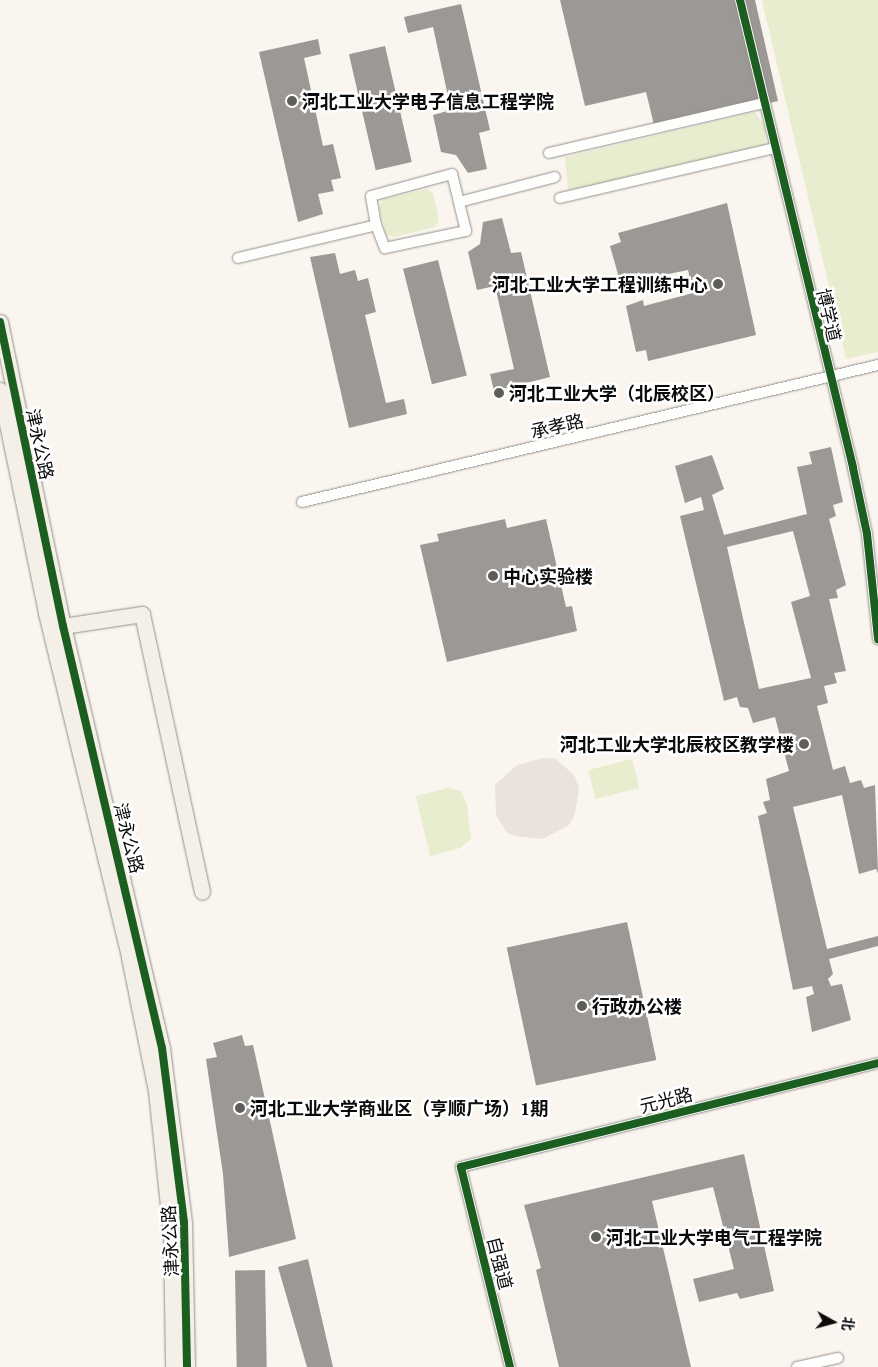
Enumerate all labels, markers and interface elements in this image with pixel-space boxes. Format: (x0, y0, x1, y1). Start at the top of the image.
place label: 河北工业大学电子信息工程学院 (302, 90, 554, 112)
marker: 河北工业大学电子信息工程学院 (286, 95, 298, 107)
place label: 河北工业大学工程训练中心 (492, 273, 708, 295)
marker: 河北工业大学工程训练中心 (712, 278, 724, 290)
street label: 博学道 (812, 286, 846, 344)
place label: 河北工业大学（北辰校区） (509, 382, 725, 404)
marker: 河北工业大学（北辰校区） (493, 387, 505, 399)
street label: 津永公路 (22, 407, 58, 481)
street label: 承孝路 (528, 409, 586, 443)
place label: 中心实验楼 (503, 565, 593, 587)
marker: 中心实验楼 (487, 570, 499, 582)
place label: 河北工业大学北辰校区教学楼 (560, 733, 794, 755)
marker: 河北工业大学北辰校区教学楼 (798, 738, 810, 750)
street label: 津永公路 (110, 800, 148, 876)
place label: 行政办公楼 (592, 995, 682, 1017)
marker: 行政办公楼 (576, 1000, 588, 1012)
street label: 元光路 (637, 1083, 695, 1117)
place label: 河北工业大学商业区（亨顺广场）1期 (250, 1097, 548, 1119)
marker: 河北工业大学商业区（亨顺广场）1期 (234, 1102, 246, 1114)
street label: 津永公路 (157, 1204, 183, 1278)
place label: 河北工业大学电气工程学院 (606, 1226, 822, 1248)
marker: 河北工业大学电气工程学院 (590, 1231, 602, 1243)
street label: 自强道 (483, 1234, 517, 1292)
north arrow (808, 1297, 858, 1347)
text: 北 (838, 1316, 859, 1332)

